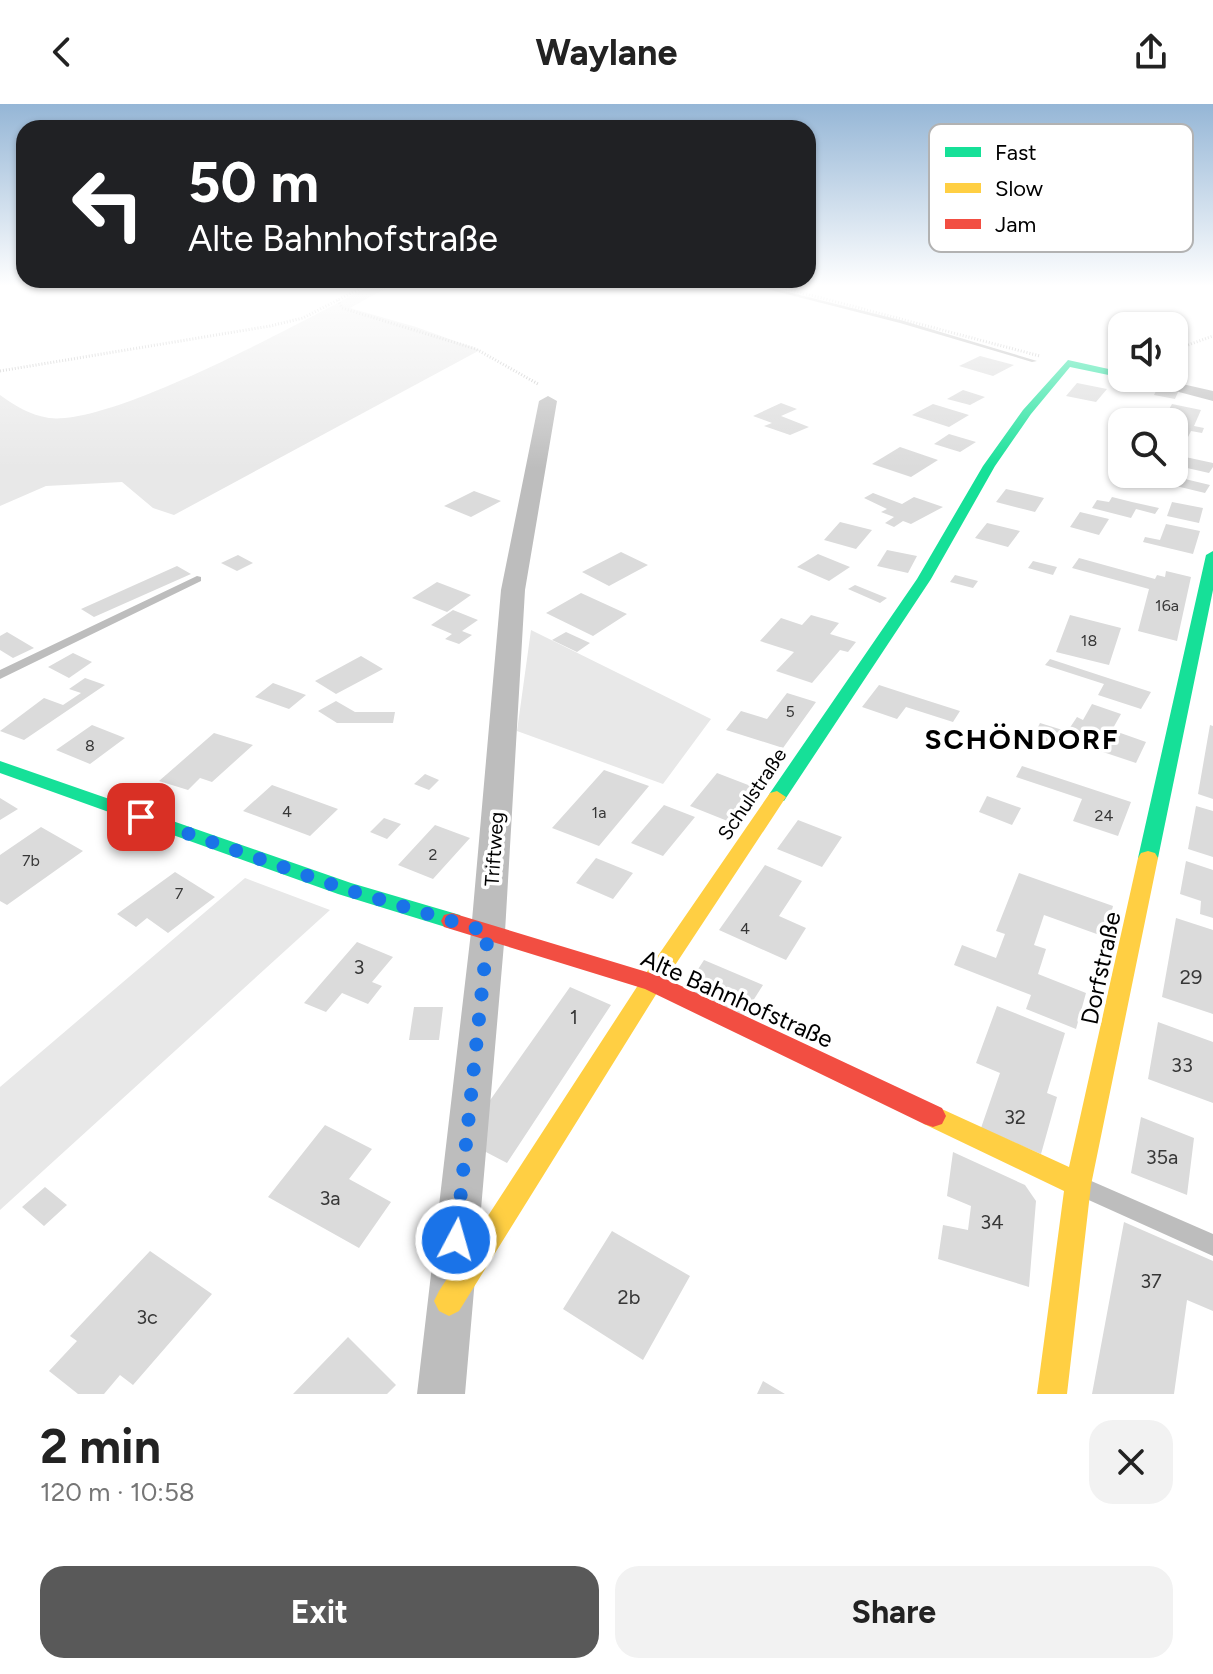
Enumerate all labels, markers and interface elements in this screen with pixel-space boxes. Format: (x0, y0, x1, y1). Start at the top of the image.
icon: back (40, 30, 84, 74)
icon: share (1129, 30, 1173, 74)
text: Waylane (536, 31, 677, 74)
legend (929, 124, 1193, 252)
text: Fast (995, 139, 1037, 166)
text: 50 m (188, 149, 319, 216)
icon: left (56, 152, 160, 256)
text: Slow (995, 175, 1044, 202)
text: Jam (995, 211, 1036, 238)
text: Alte Bahnhofstraße (188, 217, 498, 260)
map controls (1108, 312, 1188, 488)
button: sound (1108, 312, 1188, 392)
button: search (1108, 408, 1188, 488)
house number: 16a (1155, 596, 1179, 615)
house number: 18 (1081, 631, 1097, 650)
house number: 5 (785, 702, 795, 721)
district label: SCHÖNDORF (924, 722, 1120, 756)
house number: 8 (85, 736, 95, 755)
street label: Schulstraße (712, 743, 792, 845)
pin (107, 783, 175, 851)
icon: arrive (119, 795, 163, 839)
house number: 4 (282, 802, 292, 821)
house number: 1a (592, 803, 606, 822)
house number: 24 (1095, 806, 1113, 825)
street label: Triftweg (479, 811, 509, 887)
house number: 2 (429, 845, 437, 864)
house number: 7b (22, 851, 40, 870)
house number: 7 (175, 884, 184, 903)
street label: Dorfstraße (1074, 909, 1127, 1027)
house number: 4 (740, 919, 750, 938)
street label: Alte Bahnhofstraße (637, 943, 838, 1054)
house number: 3 (354, 955, 364, 979)
house number: 29 (1180, 965, 1202, 989)
house number: 1 (570, 1005, 578, 1029)
house number: 33 (1171, 1053, 1193, 1077)
house number: 32 (1004, 1105, 1026, 1129)
house number: 35a (1146, 1145, 1178, 1169)
house number: 3a (319, 1186, 341, 1210)
position arrow (414, 1198, 498, 1282)
house number: 34 (980, 1210, 1004, 1234)
house number: 37 (1140, 1269, 1162, 1293)
house number: 2b (618, 1285, 640, 1309)
house number: 3c (136, 1305, 158, 1329)
text: 2 min (40, 1417, 161, 1475)
button: close (1089, 1420, 1173, 1504)
text: 120 m · 10:58 (40, 1476, 195, 1508)
button: Exit (40, 1566, 599, 1658)
button: Share (615, 1566, 1173, 1658)

